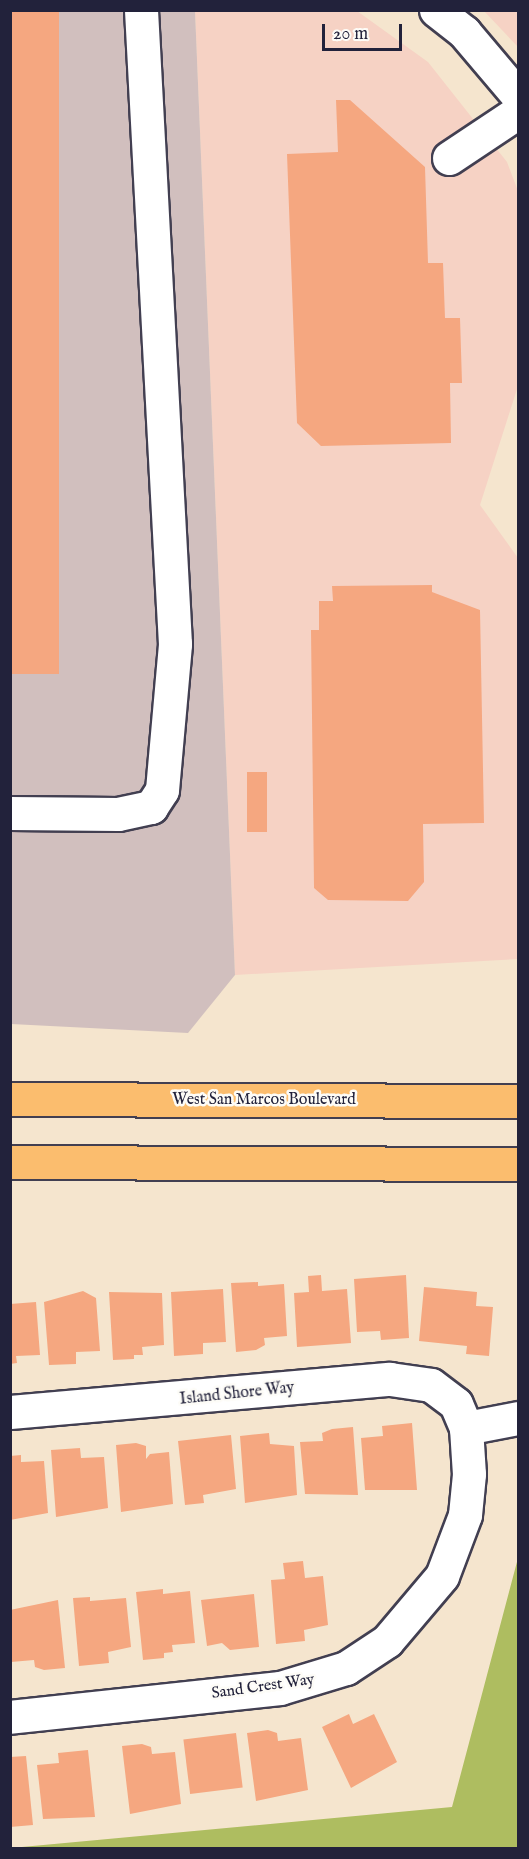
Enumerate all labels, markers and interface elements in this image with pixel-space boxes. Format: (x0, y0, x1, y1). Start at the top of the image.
scale bar (325, 12, 404, 50)
text: 20 m (333, 23, 368, 46)
street label: West San Marcos Boulevard (172, 1090, 356, 1110)
street label: Island Shore Way (179, 1378, 295, 1410)
street label: Sand Crest Way (210, 1670, 316, 1704)

